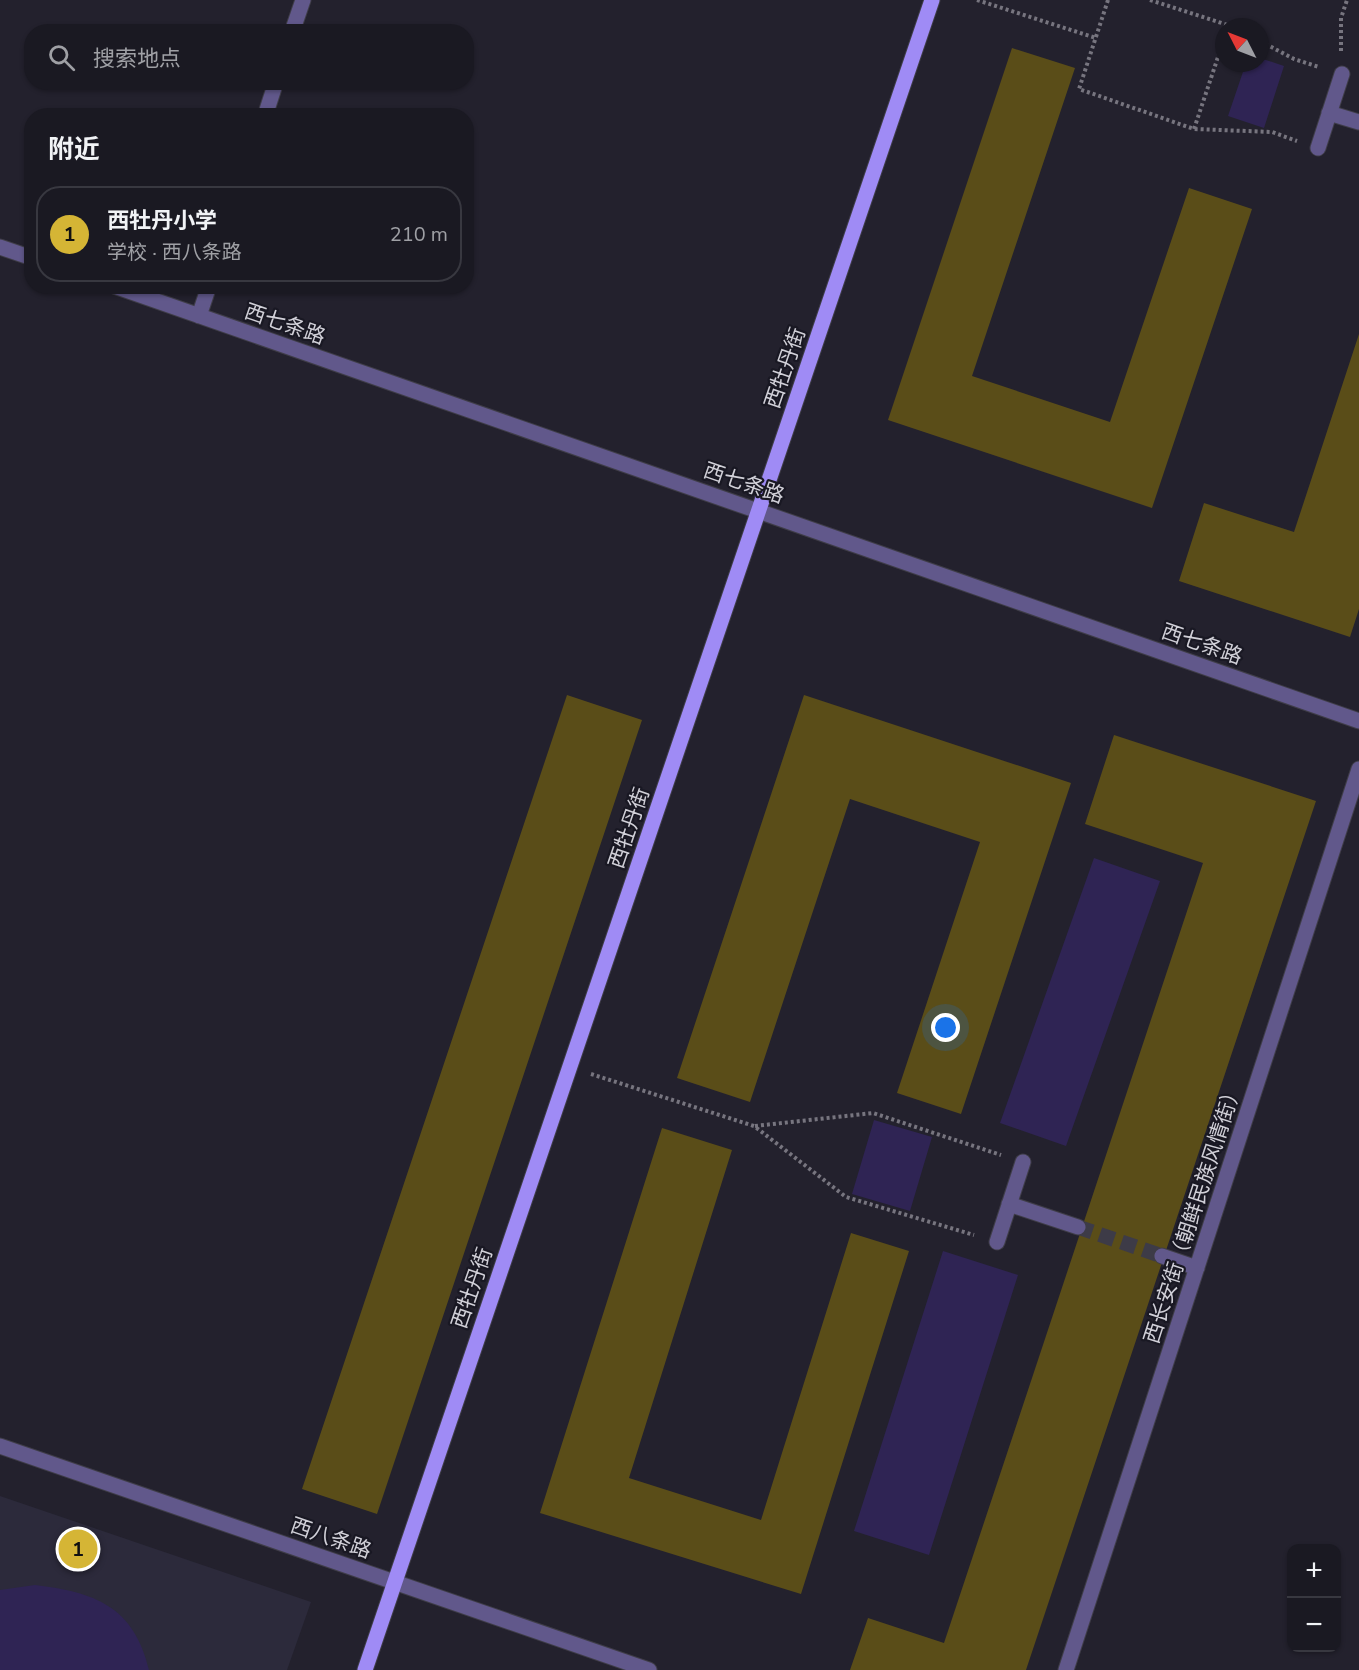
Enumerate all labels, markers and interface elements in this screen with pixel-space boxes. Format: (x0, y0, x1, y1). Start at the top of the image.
north arrow (1215, 18, 1269, 72)
search box (24, 24, 474, 90)
icon: search (45, 41, 78, 74)
text: 搜索地点 (93, 44, 181, 74)
text: 附近 (48, 132, 100, 167)
text: 西牡丹小学 (107, 206, 217, 236)
text: 1 (64, 221, 76, 248)
text: 210 m (390, 221, 448, 248)
text: 学校 · 西八条路 (107, 239, 242, 266)
street label: 西七条路 (241, 297, 329, 351)
street label: 西牡丹街 (758, 324, 812, 412)
street label: 西七条路 (700, 456, 788, 510)
street label: 西七条路 (1158, 617, 1246, 671)
street label: 西牡丹街 (602, 784, 656, 872)
your location (931, 1013, 960, 1042)
street label: 西长安街（朝鲜民族风情街） (1138, 1079, 1248, 1347)
street label: 西牡丹街 (445, 1244, 499, 1332)
street label: 西八条路 (287, 1511, 375, 1565)
pin: 1 (58, 1526, 98, 1572)
map controls (1287, 1544, 1341, 1652)
button: + (1287, 1544, 1341, 1598)
button: − (1287, 1598, 1341, 1652)

